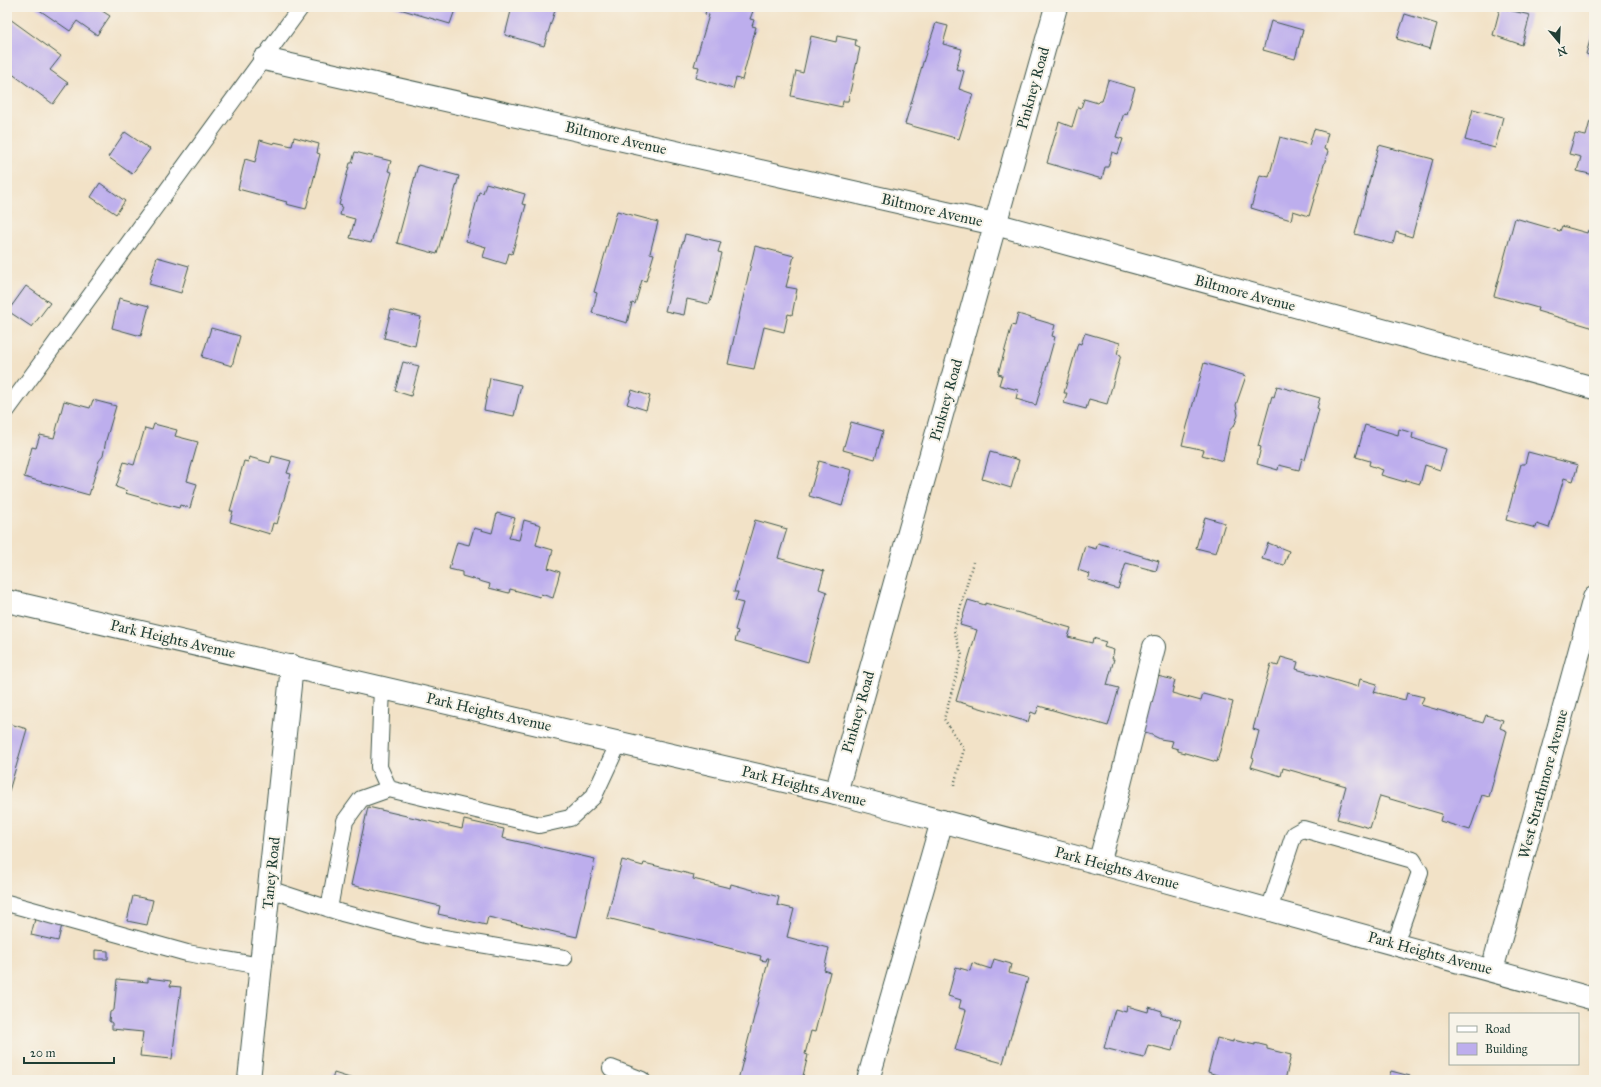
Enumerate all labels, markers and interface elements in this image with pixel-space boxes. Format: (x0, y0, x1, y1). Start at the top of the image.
north arrow (1539, 22, 1579, 62)
text: N (1555, 43, 1569, 59)
street label: Pinkney Road (1013, 45, 1053, 131)
street label: Biltmore Avenue (564, 118, 668, 158)
street label: Biltmore Avenue (880, 190, 984, 230)
street label: Biltmore Avenue (1193, 271, 1297, 315)
street label: Pinkney Road (926, 357, 966, 443)
street label: Park Heights Avenue (109, 616, 237, 662)
street label: Pinkney Road (838, 669, 878, 755)
street label: Park Heights Avenue (425, 689, 553, 735)
street label: West Strathmore Avenue (1514, 707, 1572, 861)
street label: Park Heights Avenue (740, 762, 868, 810)
street label: Taney Road (258, 836, 284, 910)
street label: Park Heights Avenue (1053, 843, 1181, 893)
street label: Park Heights Avenue (1366, 928, 1494, 978)
legend (1449, 1013, 1579, 1065)
text: Road (1485, 1022, 1511, 1036)
scale bar (24, 1039, 114, 1065)
text: Building (1485, 1042, 1528, 1057)
text: 20 m (30, 1046, 56, 1060)

